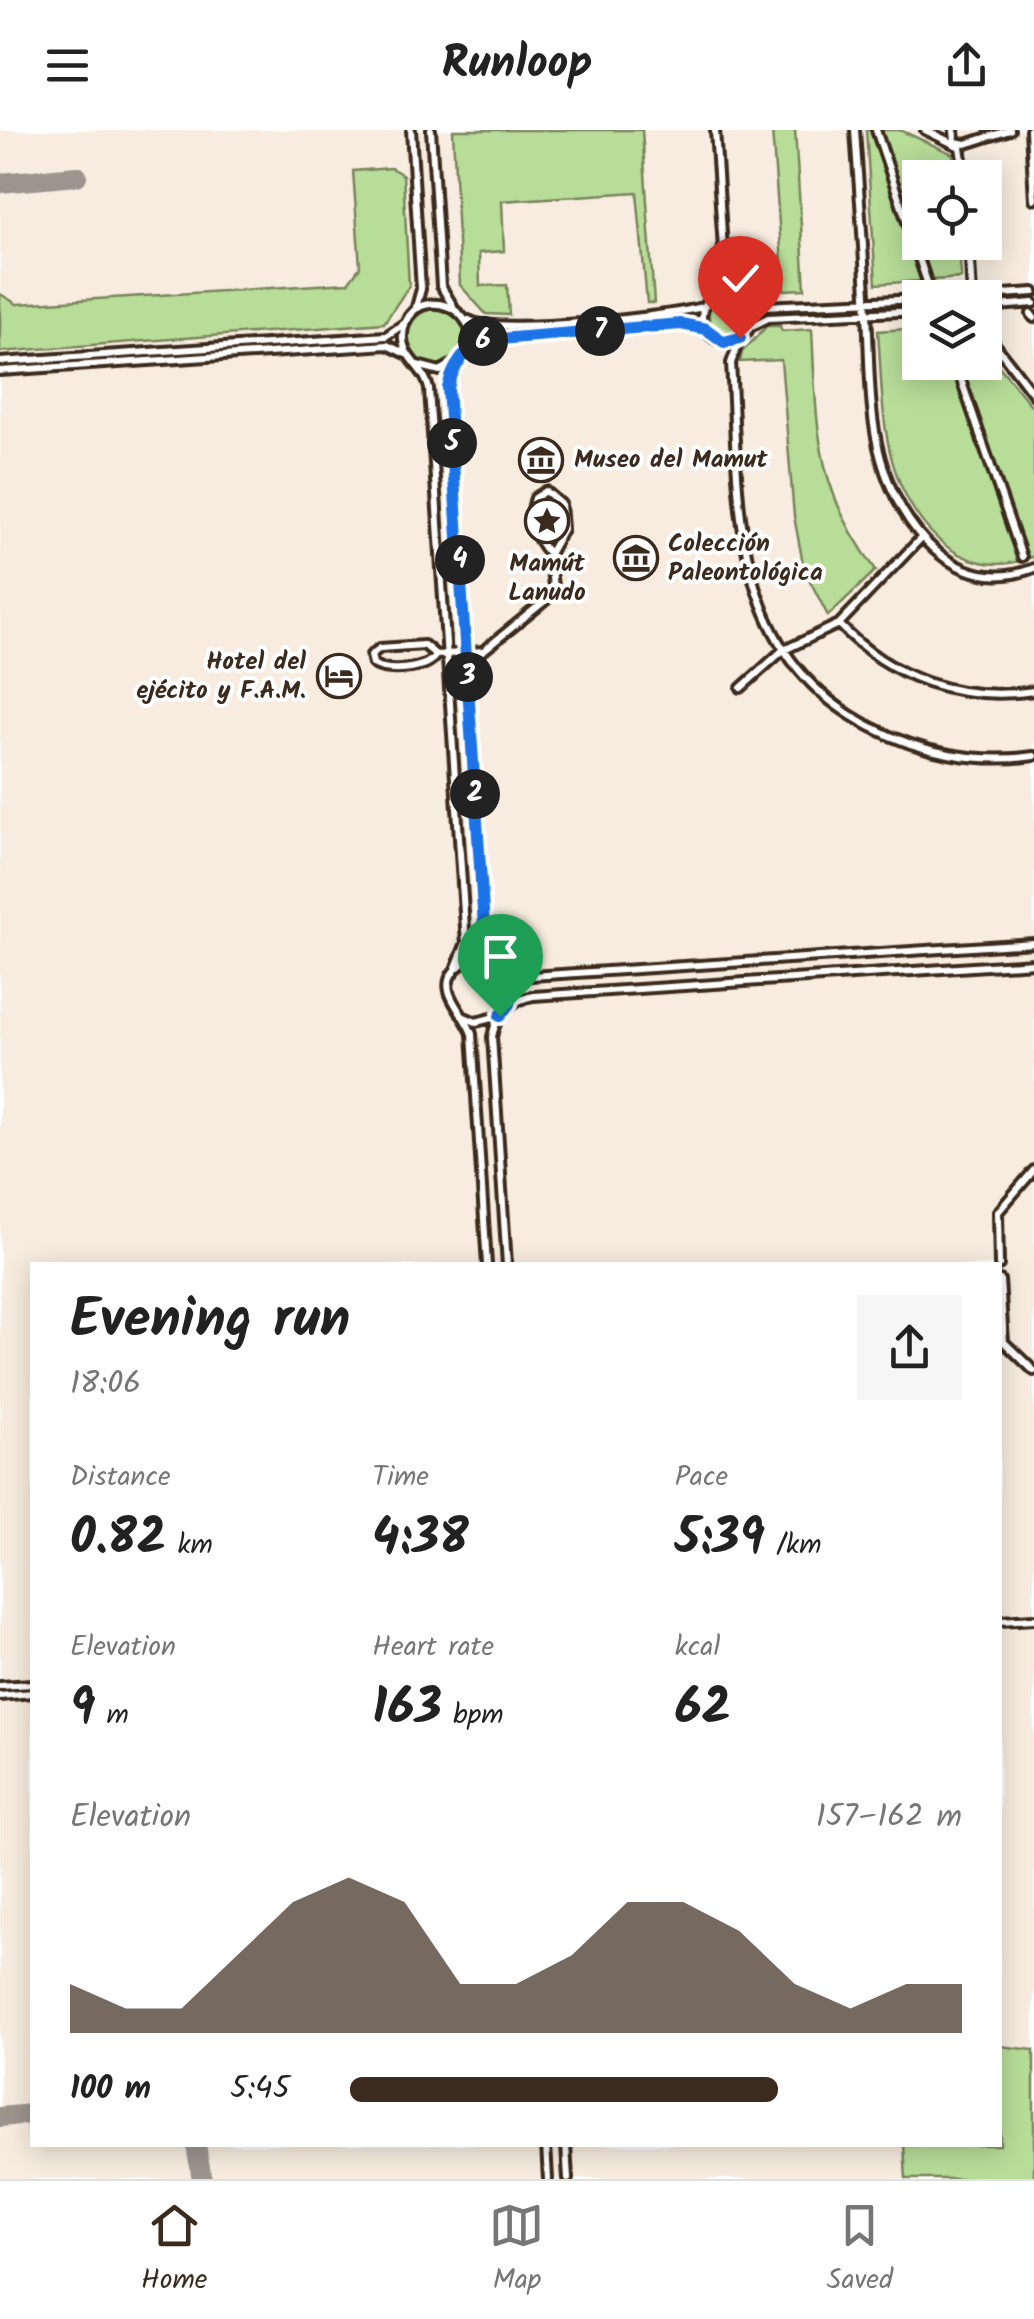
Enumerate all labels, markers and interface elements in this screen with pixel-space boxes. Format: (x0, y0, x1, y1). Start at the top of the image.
text: Runloop (441, 29, 593, 101)
icon: menu (40, 38, 95, 93)
icon: share (939, 38, 994, 93)
map controls (902, 160, 1002, 380)
button: locate (902, 160, 1002, 260)
pin (698, 236, 783, 339)
icon: check (713, 251, 768, 306)
button: layers (902, 280, 1002, 380)
pin: 7 (575, 306, 625, 356)
text: 7 (593, 308, 607, 353)
pin: 6 (458, 316, 508, 366)
text: 6 (475, 318, 491, 363)
pin: 5 (427, 418, 477, 468)
text: 5 (445, 420, 459, 465)
museum icon: Museo del Mamut (518, 437, 564, 483)
place label: Museo del Mamut (574, 440, 768, 480)
place icon: Mamút Lanudo (524, 498, 570, 544)
place label: Colección Paleontológica (668, 524, 823, 593)
pin: 4 (435, 535, 485, 585)
museum icon: Colección Paleontológica (613, 535, 659, 581)
text: 4 (452, 537, 468, 582)
place label: Mamút Lanudo (508, 544, 586, 613)
place label: Hotel del ejécito y F.A.M. (136, 642, 306, 711)
pin: 3 (443, 652, 493, 702)
hotel icon: Hotel del ejécito y F.A.M. (316, 653, 362, 699)
text: 3 (460, 654, 476, 699)
pin: 2 (450, 769, 500, 819)
text: 2 (467, 771, 483, 816)
pin (458, 914, 543, 1017)
icon: arrive (473, 929, 528, 984)
text: Evening run (70, 1278, 350, 1365)
button: share (857, 1295, 962, 1400)
text: 18:06 (70, 1359, 141, 1410)
text: Distance (70, 1455, 171, 1500)
text: Time (372, 1455, 429, 1500)
text: Pace (675, 1455, 728, 1500)
text: 0.82 (70, 1500, 166, 1580)
text: 4:38 (372, 1500, 469, 1580)
text: 5:39 (675, 1500, 765, 1580)
text: km (166, 1523, 213, 1568)
text: /km (765, 1523, 821, 1568)
text: Elevation (70, 1625, 176, 1670)
text: Heart rate (372, 1625, 494, 1670)
text: kcal (675, 1625, 720, 1670)
text: 9 (70, 1670, 95, 1750)
text: 163 (372, 1670, 442, 1750)
text: 62 (675, 1670, 731, 1750)
text: m (95, 1693, 129, 1738)
text: bpm (442, 1693, 504, 1738)
text: Elevation (70, 1792, 191, 1843)
text: 157–162 m (816, 1792, 962, 1843)
text: 100 m (70, 2064, 151, 2115)
text: 5:45 (230, 2064, 290, 2115)
tab: Home (141, 2198, 207, 2303)
tab: Map (489, 2198, 544, 2303)
tab: Saved (827, 2198, 893, 2303)

